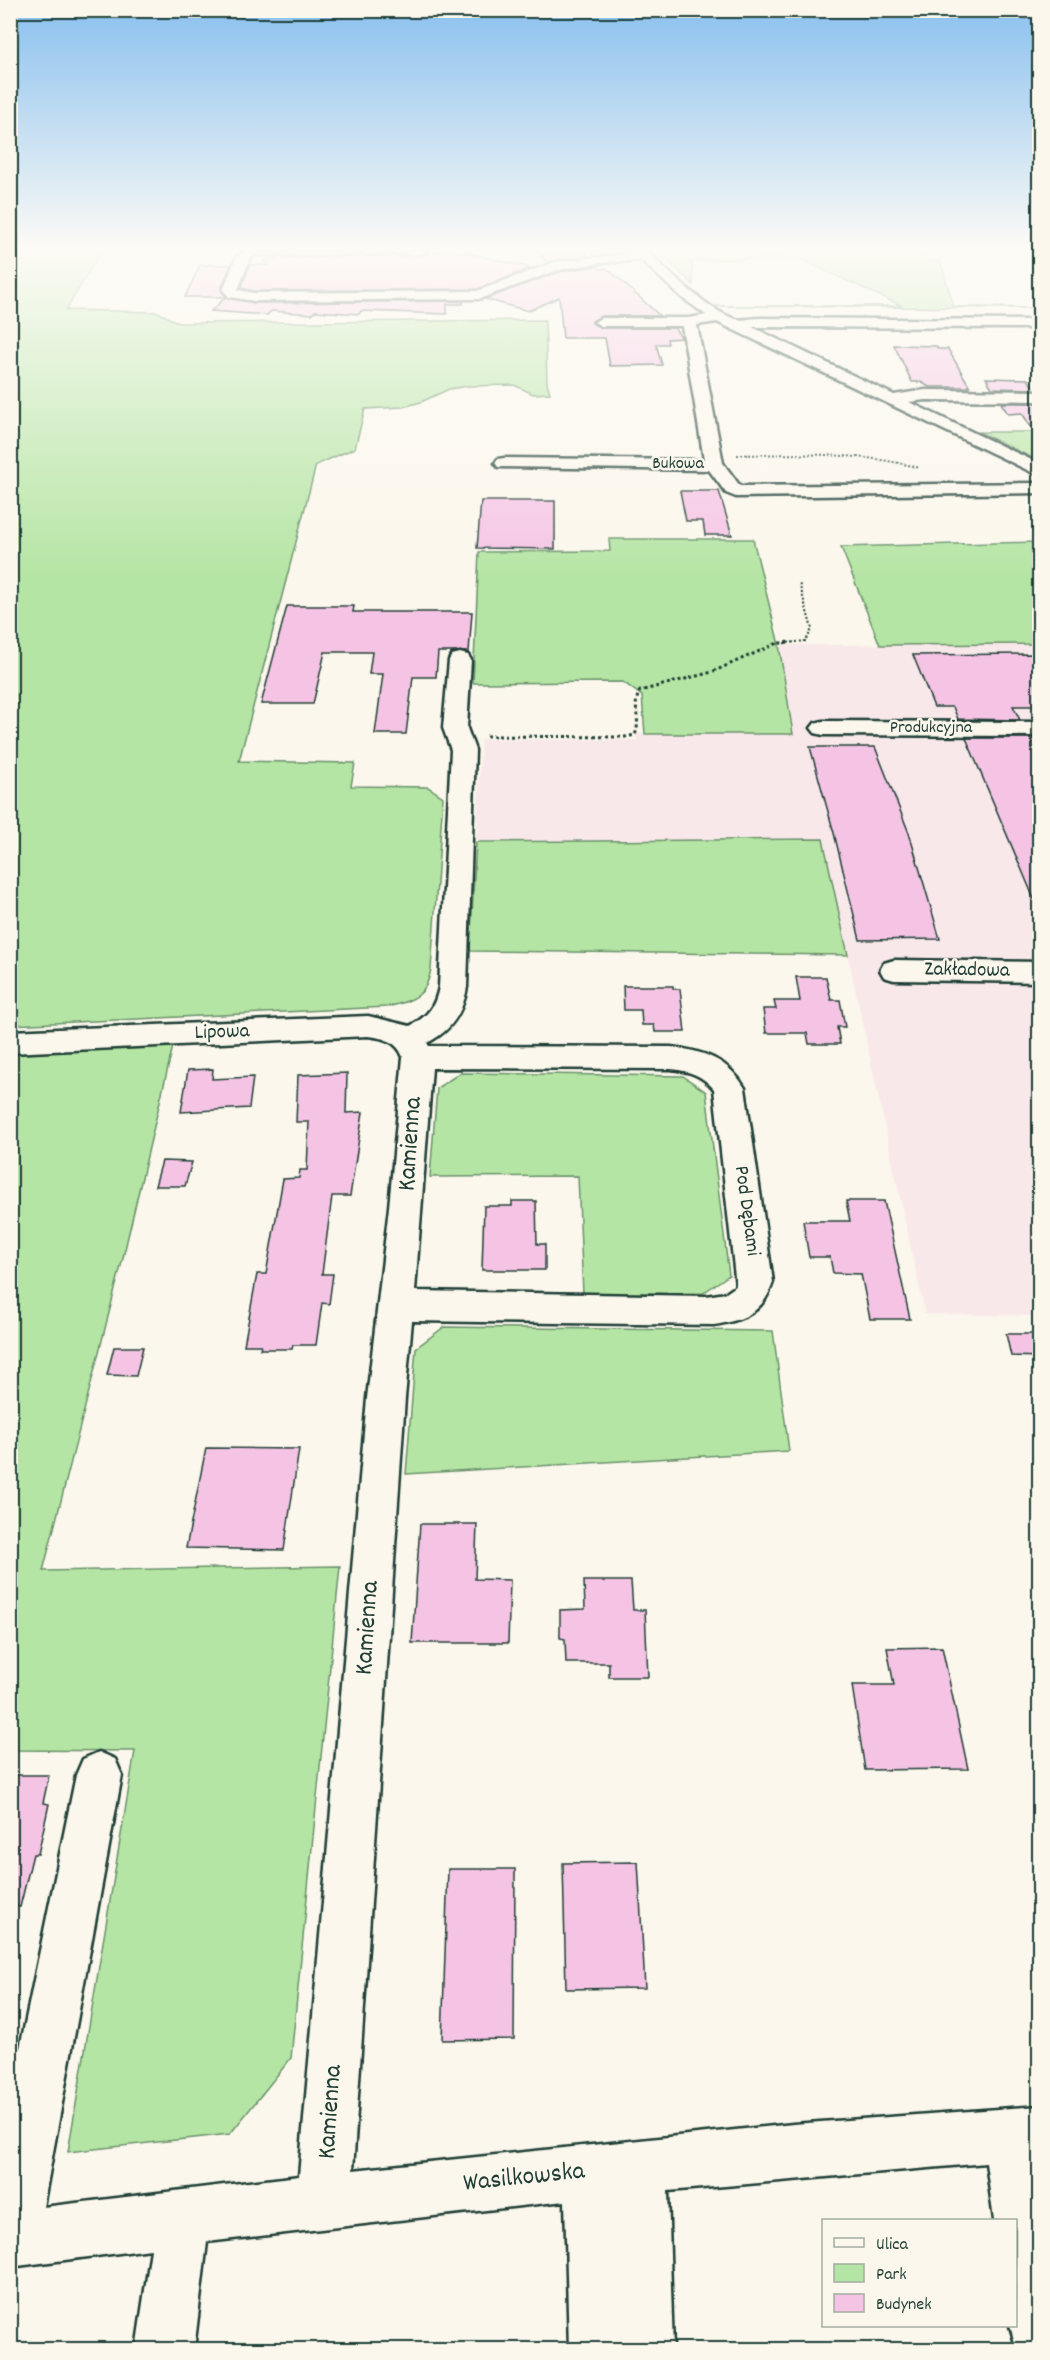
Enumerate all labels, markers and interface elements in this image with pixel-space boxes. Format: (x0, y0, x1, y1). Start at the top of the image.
street label: Bukowa (652, 452, 704, 477)
street label: Produkcyjna (890, 716, 973, 741)
street label: Zakładowa (924, 955, 1011, 987)
street label: Lipowa (194, 1017, 251, 1049)
street label: Kamienna (389, 1095, 433, 1192)
street label: Pod Dębami (725, 1164, 767, 1258)
street label: Kamienna (346, 1579, 390, 1676)
street label: Kamienna (309, 2063, 353, 2160)
street label: Wasilkowska (462, 2153, 587, 2203)
legend (822, 2219, 1017, 2327)
text: Ulica (876, 2233, 908, 2258)
text: Park (876, 2263, 907, 2288)
text: Budynek (876, 2293, 932, 2318)

